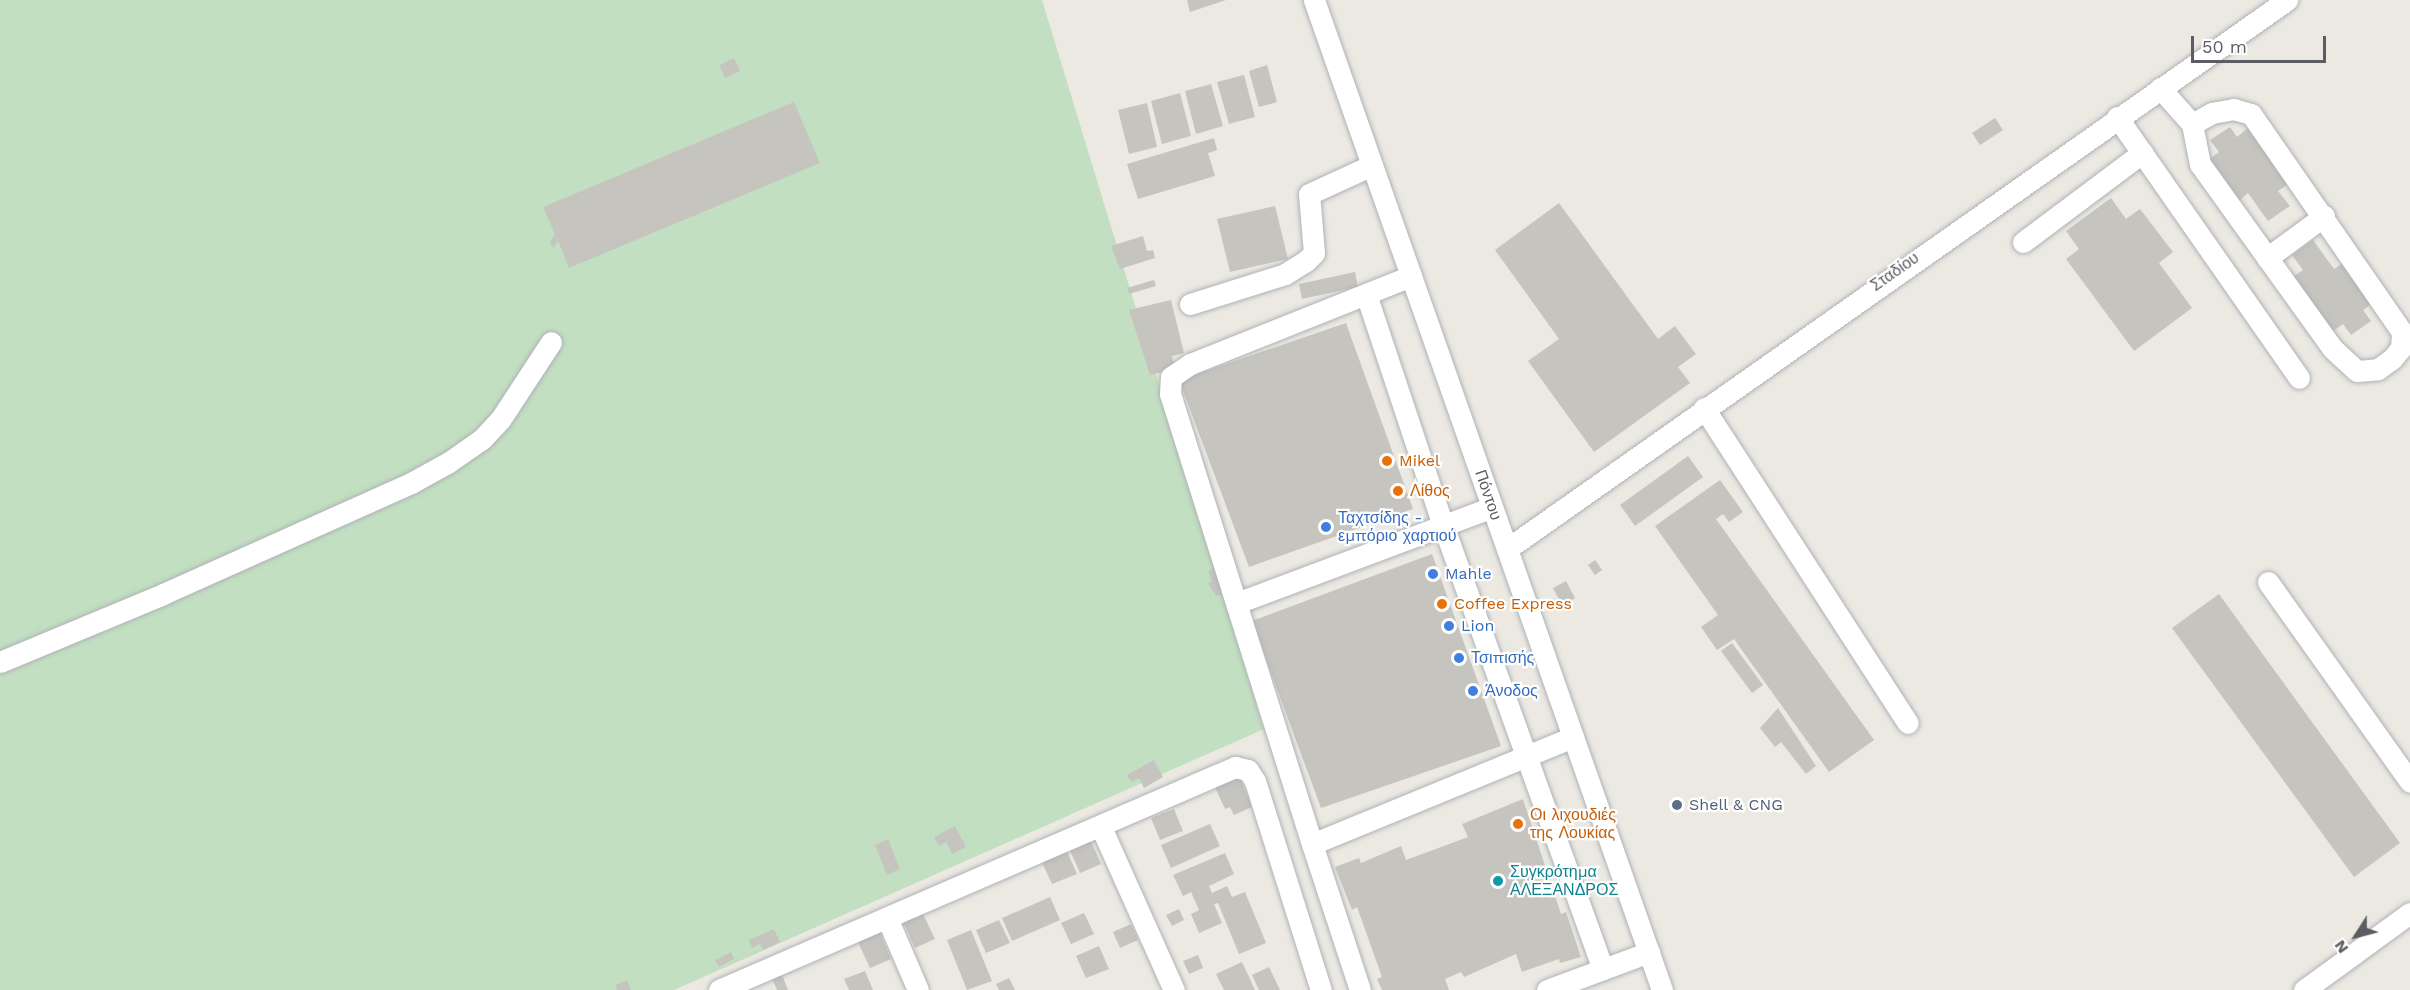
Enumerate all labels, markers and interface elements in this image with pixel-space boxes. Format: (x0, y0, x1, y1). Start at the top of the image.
scale bar (2194, 24, 2329, 62)
text: 50 m (2202, 36, 2247, 57)
street label: Σταδίου (1867, 248, 1923, 296)
place label: Mikel (1399, 451, 1440, 471)
marker: Mikel (1380, 454, 1394, 468)
street label: Πόντου (1470, 467, 1506, 523)
place label: Λίθος (1410, 481, 1450, 501)
marker: Λίθος (1391, 484, 1405, 498)
place label: Ταχτσίδης - εμπόριο χαρτιού (1338, 508, 1456, 546)
marker: Ταχτσίδης - εμπόριο χαρτιού (1319, 520, 1333, 534)
place label: Mahle (1445, 564, 1492, 584)
marker: Mahle (1426, 567, 1440, 581)
place label: Coffee Express (1454, 594, 1572, 614)
marker: Coffee Express (1435, 597, 1449, 611)
place label: Lion (1461, 616, 1494, 636)
marker: Lion (1442, 619, 1456, 633)
place label: Τσιπισής (1471, 648, 1534, 668)
marker: Τσιπισής (1452, 651, 1466, 665)
place label: Άνοδος (1485, 681, 1538, 701)
marker: Άνοδος (1466, 684, 1480, 698)
place label: Shell & CNG (1689, 795, 1783, 815)
marker: Shell & CNG (1670, 798, 1684, 812)
place label: Οι λιχουδιές της Λουκίας (1530, 805, 1616, 843)
marker: Οι λιχουδιές της Λουκίας (1511, 817, 1525, 831)
place label: Συγκρότημα ΑΛΕΞΑΝΔΡΟΣ (1510, 862, 1618, 900)
marker: Συγκρότημα ΑΛΕΞΑΝΔΡΟΣ (1491, 874, 1505, 888)
north arrow (2326, 906, 2386, 966)
text: N (2330, 936, 2352, 957)

